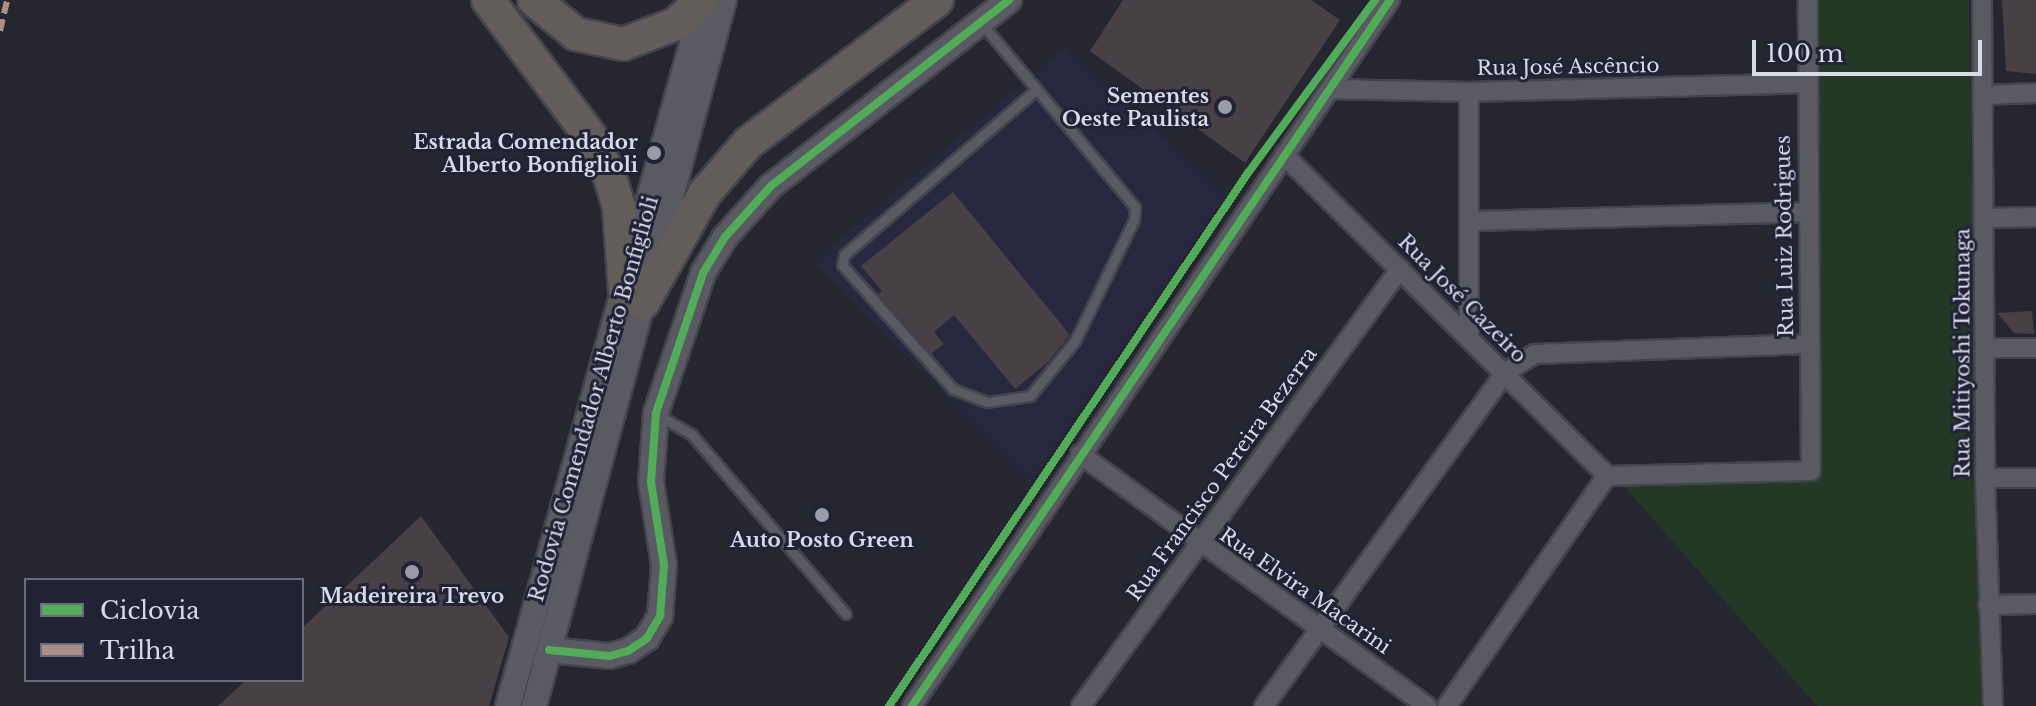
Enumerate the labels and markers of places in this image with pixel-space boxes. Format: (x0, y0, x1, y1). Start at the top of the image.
place label: Sementes Oeste Paulista (1062, 84, 1209, 131)
marker: Sementes Oeste Paulista (1216, 98, 1234, 116)
place label: Estrada Comendador Alberto Bonfiglioli (413, 130, 638, 177)
marker: Estrada Comendador Alberto Bonfiglioli (645, 144, 663, 162)
marker: Auto Posto Green (813, 506, 831, 524)
place label: Auto Posto Green (730, 528, 914, 552)
marker: Madeireira Trevo (403, 563, 421, 581)
place label: Madeireira Trevo (319, 584, 505, 608)

